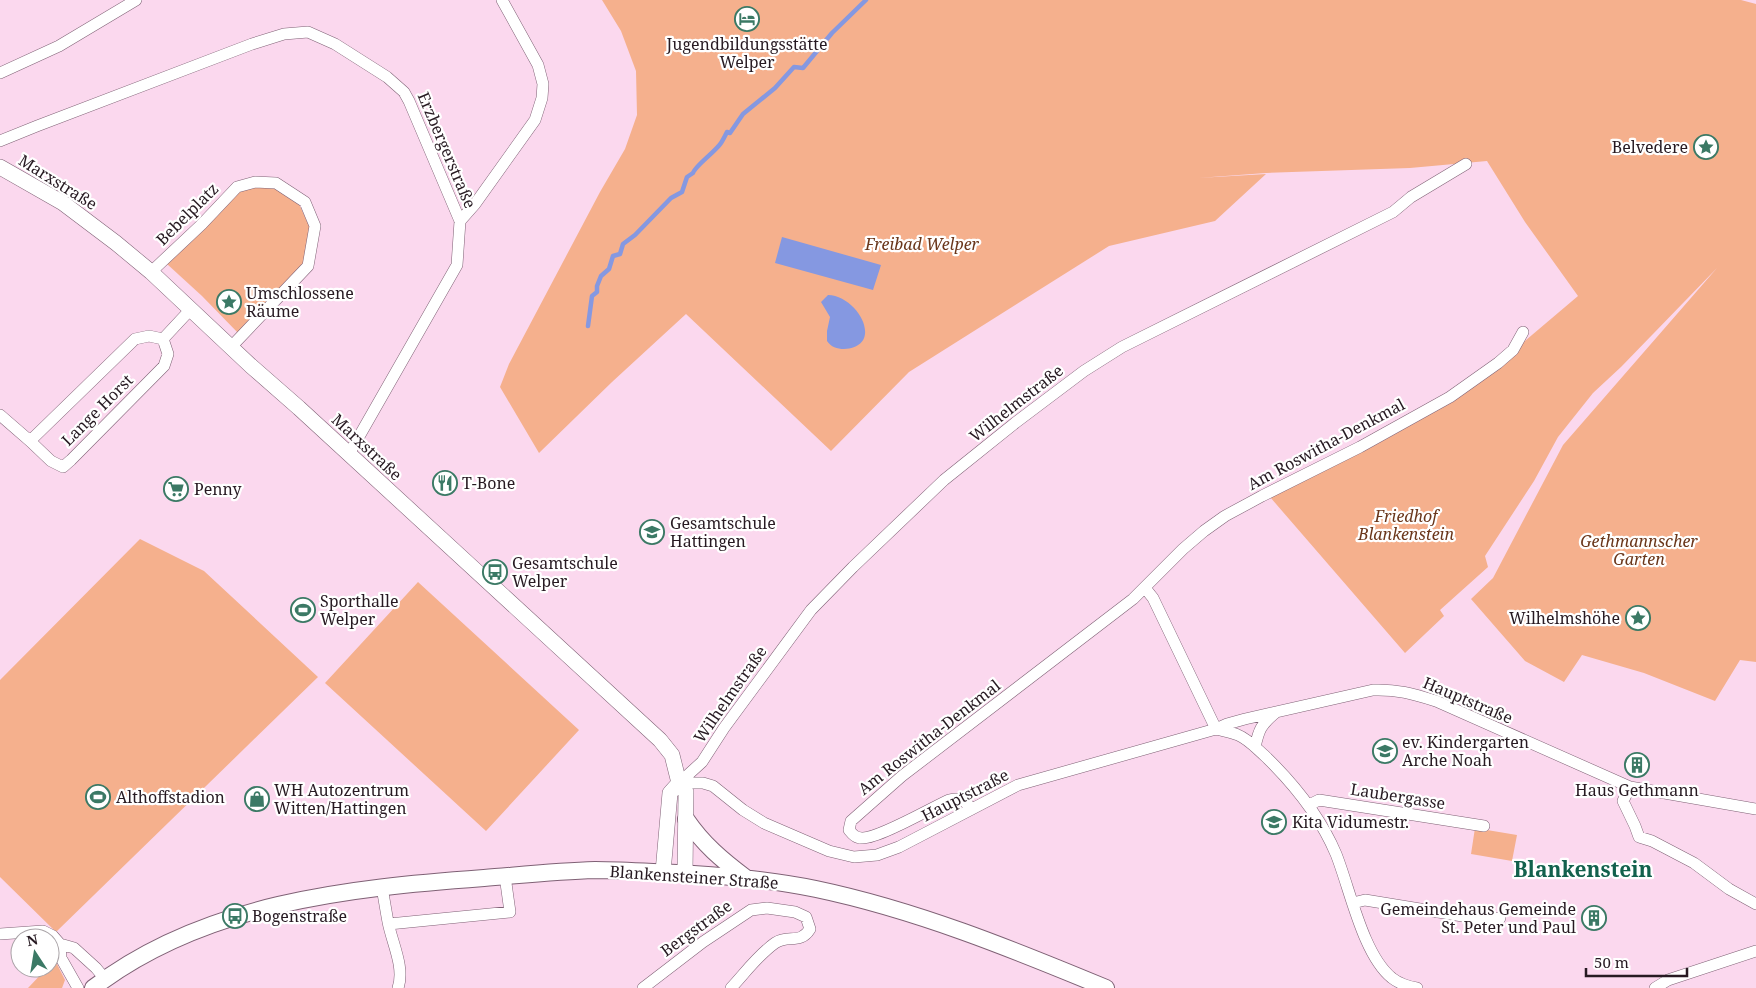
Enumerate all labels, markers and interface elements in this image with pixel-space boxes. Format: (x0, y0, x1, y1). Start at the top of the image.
hotel icon: Jugendbildungsstätte Welper (734, 6, 760, 32)
place label: Jugendbildungsstätte Welper (666, 33, 827, 73)
street label: Erzbergerstraße (413, 88, 481, 212)
place icon: Belvedere (1693, 134, 1719, 160)
place label: Belvedere (1612, 136, 1688, 158)
street label: Marxstraße (15, 149, 101, 215)
street label: Bebelplatz (151, 178, 223, 250)
park label: Freibad Welper (864, 233, 980, 255)
place label: Umschlossene Räume (246, 282, 354, 322)
place icon: Umschlossene Räume (216, 289, 242, 315)
street label: Wilhelmstraße (964, 359, 1068, 447)
street label: Lange Horst (56, 369, 138, 451)
street label: Am Roswitha-Denkmal (1244, 393, 1409, 495)
street label: Marxstraße (327, 409, 407, 485)
restaurant icon: T-Bone (432, 470, 458, 496)
place label: T-Bone (462, 472, 515, 494)
supermarket icon: Penny (163, 476, 189, 502)
place label: Penny (194, 478, 243, 500)
park label: Friedhof Blankenstein (1357, 505, 1454, 545)
place label: Gesamtschule Hattingen (670, 512, 776, 552)
school or university icon: Gesamtschule Hattingen (639, 519, 665, 545)
park label: Gethmannscher Garten (1580, 530, 1698, 570)
place label: Gesamtschule Welper (512, 552, 618, 592)
bus stop icon: Gesamtschule Welper (482, 559, 508, 585)
place label: Sporthalle Welper (320, 590, 399, 630)
sports icon: Sporthalle Welper (290, 597, 316, 623)
place icon: Wilhelmshöhe (1625, 605, 1651, 631)
place label: Wilhelmshöhe (1509, 607, 1620, 629)
street label: Wilhelmstraße (688, 641, 772, 747)
street label: Hauptstraße (1420, 671, 1516, 729)
street label: Am Roswitha-Denkmal (853, 674, 1005, 800)
place label: ev. Kindergarten Arche Noah (1402, 731, 1529, 771)
school or university icon: ev. Kindergarten Arche Noah (1372, 738, 1398, 764)
building icon: Haus Gethmann (1624, 752, 1650, 778)
street label: Hauptstraße (918, 764, 1012, 826)
street label: Laubergasse (1349, 778, 1447, 814)
place label: WH Autozentrum Witten/Hattingen (274, 779, 409, 819)
place label: Haus Gethmann (1575, 779, 1699, 801)
sports icon: Althoffstadion (85, 784, 111, 810)
place label: Althoffstadion (116, 786, 225, 808)
shop icon: WH Autozentrum Witten/Hattingen (244, 786, 270, 812)
school or university icon: Kita Vidumestr. (1261, 809, 1287, 835)
place label: Kita Vidumestr. (1292, 811, 1409, 833)
district label: Blankenstein (1513, 855, 1653, 883)
street label: Blankensteiner Straße (609, 860, 779, 894)
street label: Bergstraße (656, 895, 736, 961)
place label: Gemeindehaus Gemeinde St. Peter und Paul (1380, 898, 1576, 938)
bus stop icon: Bogenstraße (222, 903, 248, 929)
place label: Bogenstraße (252, 905, 347, 927)
building icon: Gemeindehaus Gemeinde St. Peter und Paul (1581, 905, 1607, 931)
north arrow (10, 928, 60, 978)
text: N (25, 929, 40, 950)
scale bar (1586, 946, 1687, 978)
text: 50 m (1594, 952, 1629, 972)

